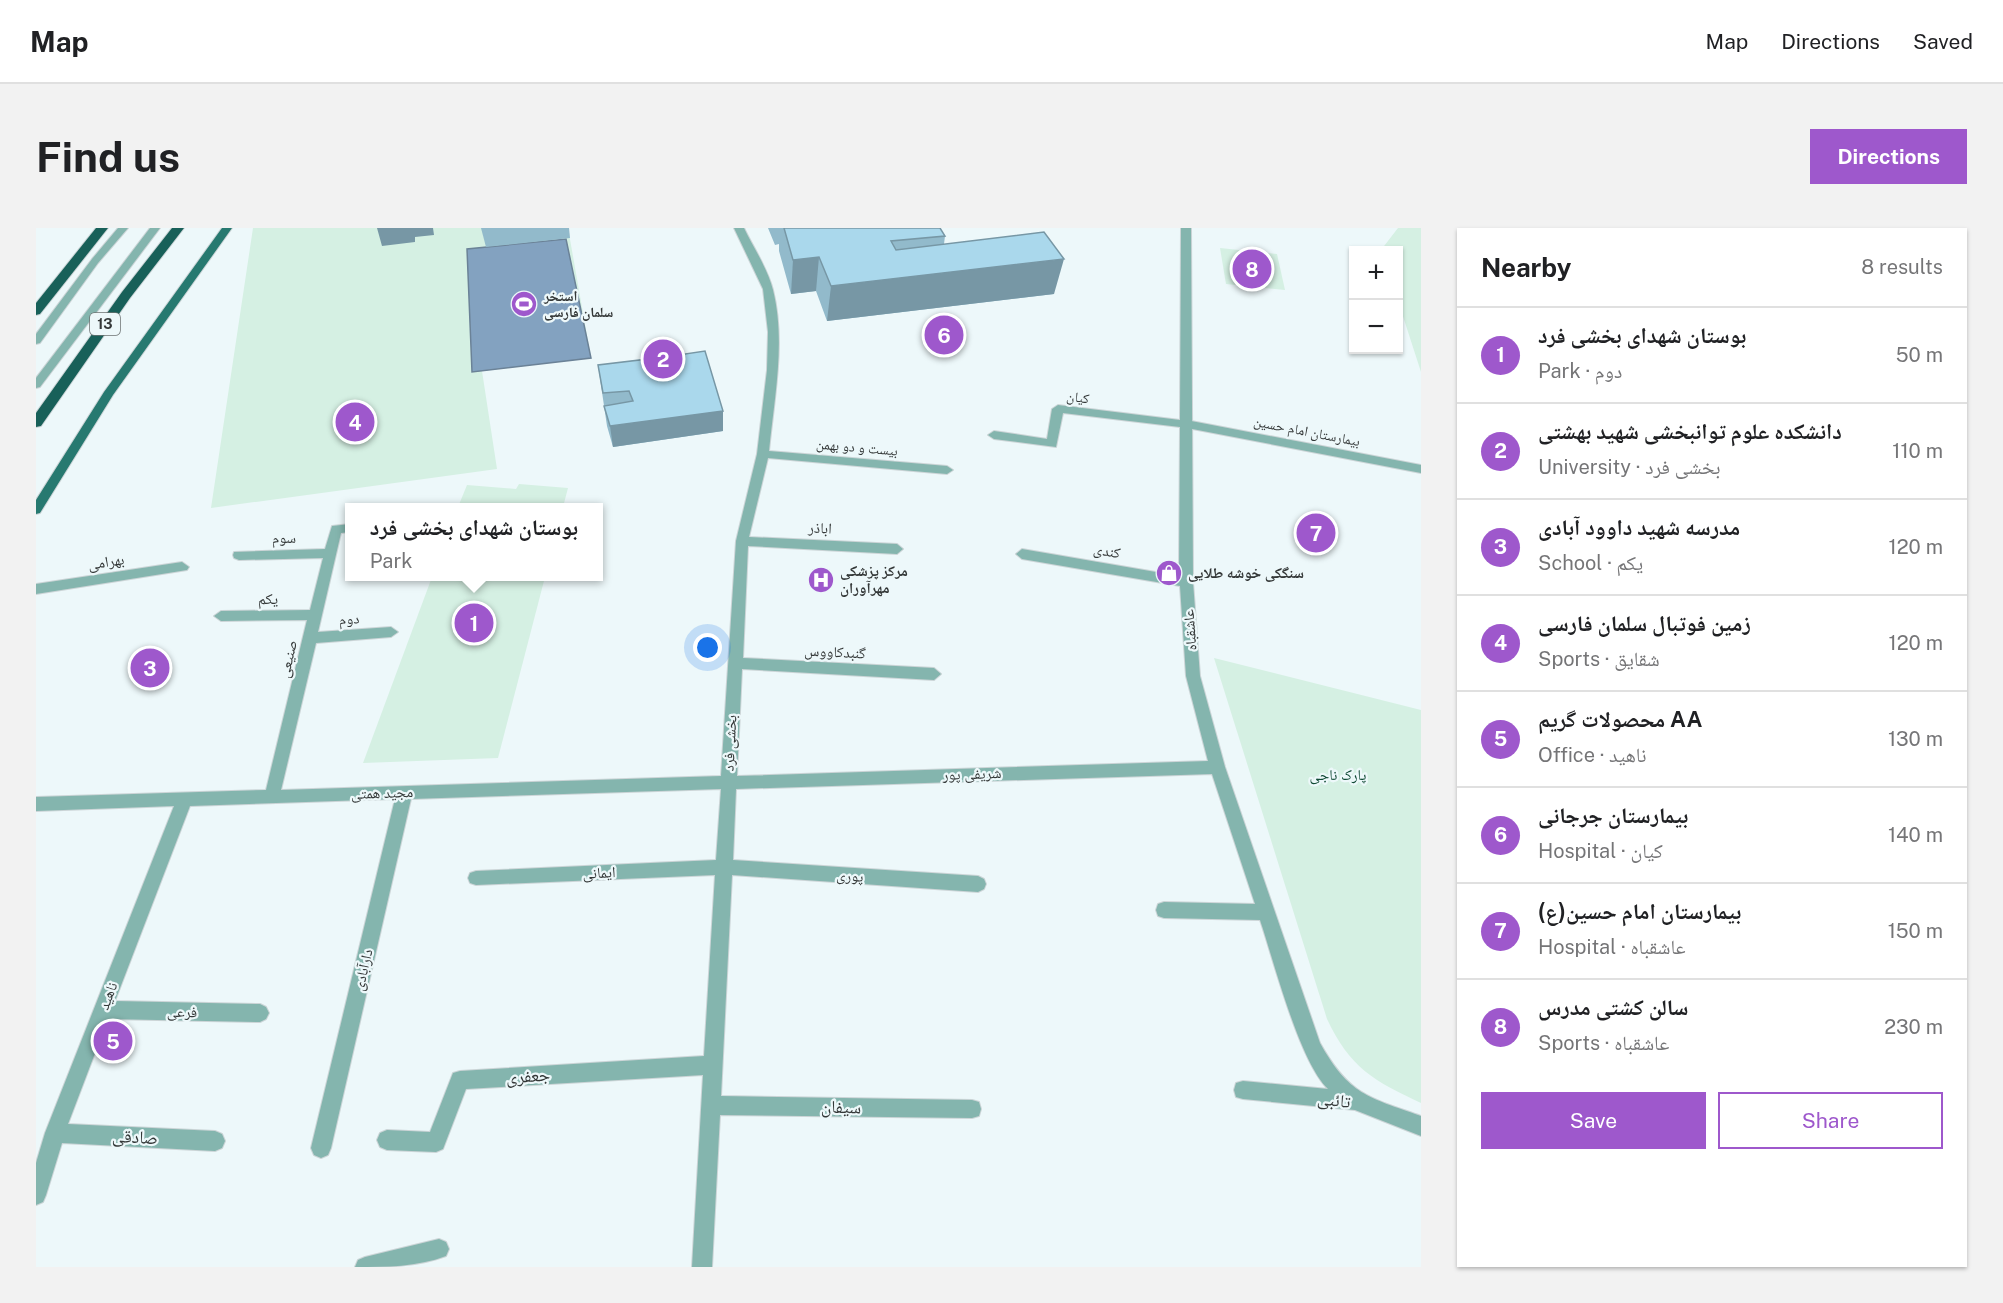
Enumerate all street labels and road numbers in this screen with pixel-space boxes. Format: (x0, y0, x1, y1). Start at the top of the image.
road number: 13 (90, 313, 120, 335)
street label: کیان (1066, 388, 1090, 408)
street label: بیمارستان امام حسین (1252, 413, 1362, 451)
street label: بیست و دو بهمن (815, 435, 899, 460)
street label: اباذر (807, 518, 832, 538)
street label: سوم (272, 529, 296, 548)
street label: کندی (1092, 540, 1122, 563)
street label: بهرامی (87, 550, 126, 575)
street label: یکم (258, 590, 278, 609)
street label: عاشقباه (1180, 608, 1200, 651)
street label: دوم (338, 609, 360, 630)
street label: صنیعی (275, 638, 302, 680)
street label: گنبدکاووس (804, 641, 866, 664)
street label: بخشی فرد (720, 714, 741, 772)
street label: شریفی پور (941, 764, 1002, 785)
street label: مجید همتی (350, 783, 414, 804)
street label: ایمانی (582, 863, 616, 884)
street label: پوری (836, 866, 864, 887)
street label: دارآبادی (349, 947, 378, 993)
street label: ناهید (95, 980, 121, 1012)
street label: فرعی (167, 1003, 197, 1022)
street label: جعفری (505, 1063, 551, 1089)
street label: تائبی (1316, 1087, 1352, 1113)
street label: سیفان (821, 1096, 861, 1118)
street label: صادقی (111, 1125, 159, 1149)

